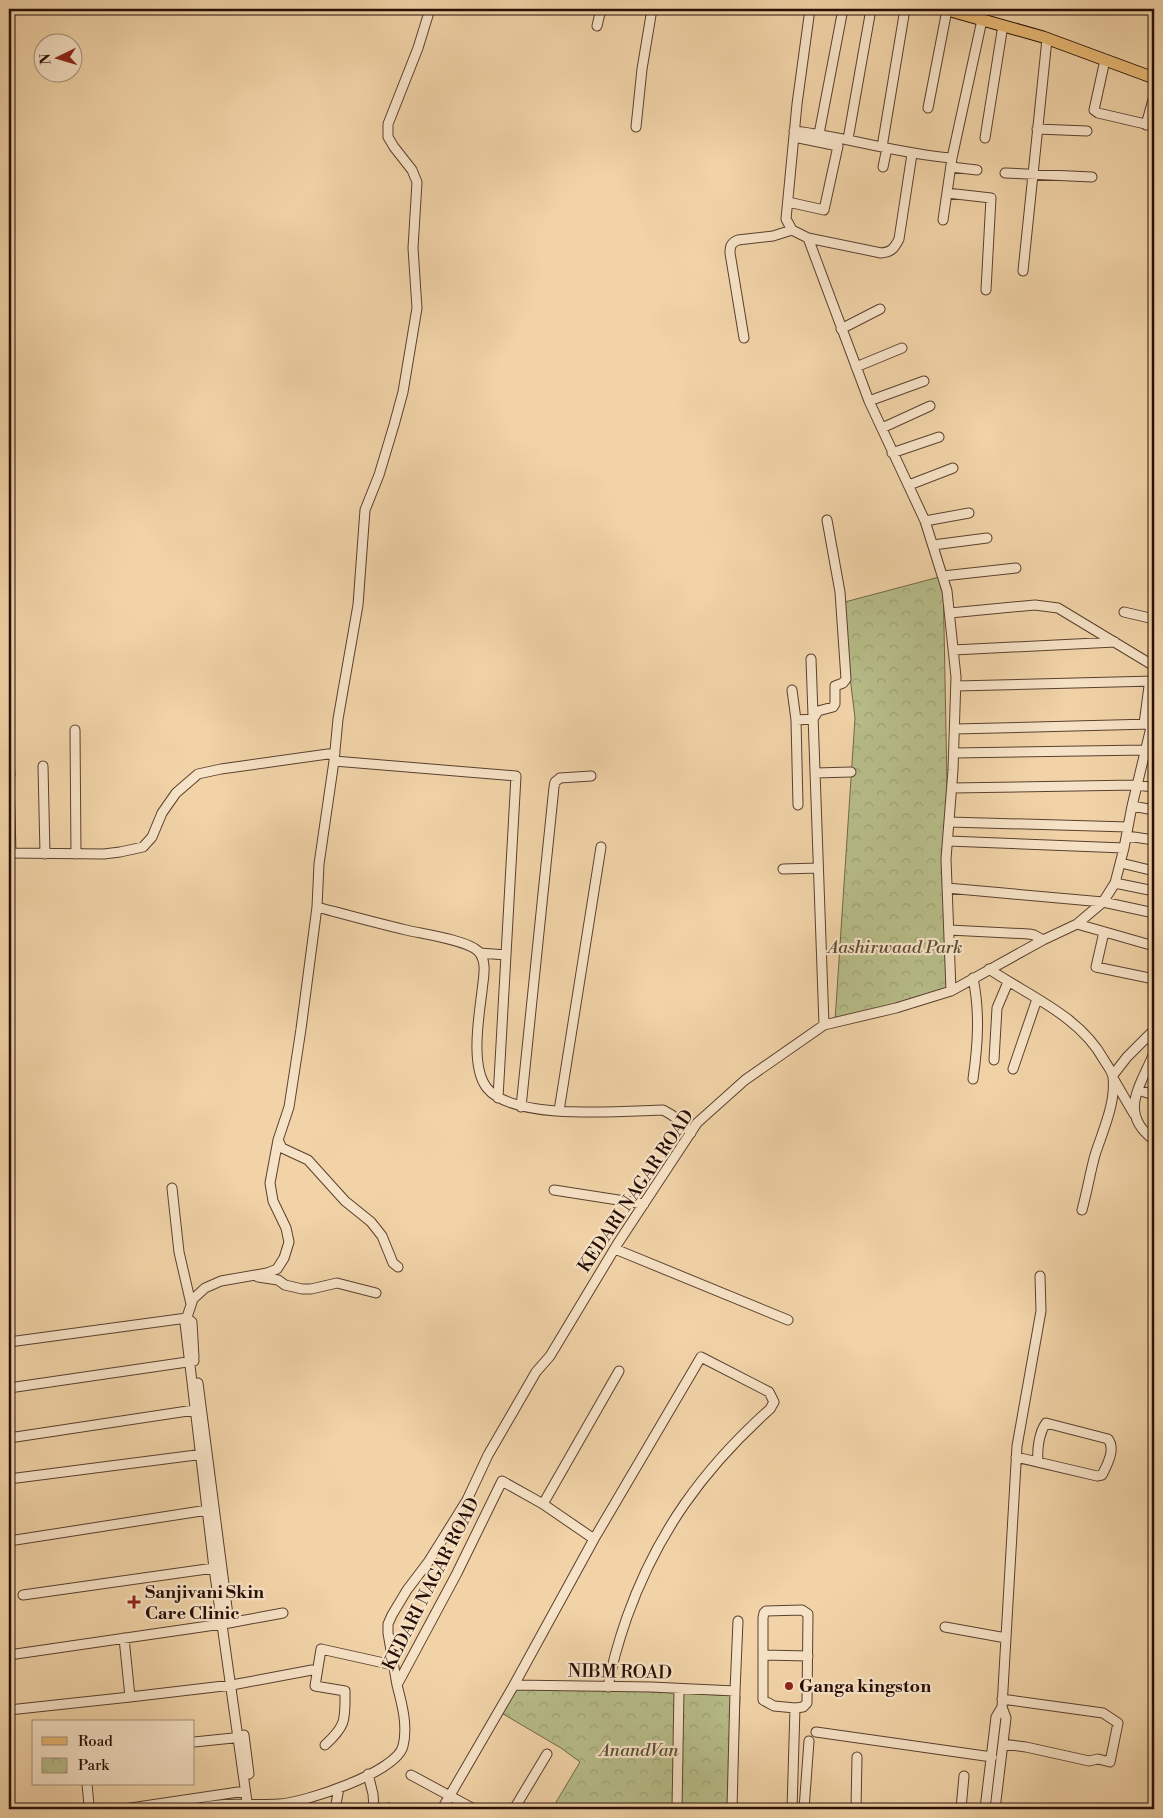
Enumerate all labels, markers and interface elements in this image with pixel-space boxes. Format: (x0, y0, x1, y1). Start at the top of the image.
north arrow (32, 32, 82, 82)
text: N (37, 53, 55, 65)
park label: Aashirwaad Park (826, 936, 962, 959)
street label: KEDARI NAGAR ROAD (573, 1105, 699, 1277)
street label: KEDARI NAGAR ROAD (377, 1493, 485, 1675)
place label: Sanjivani Skin Care Clinic (145, 1581, 264, 1625)
marker: Sanjivani Skin Care Clinic (127, 1595, 141, 1609)
street label: NIBM ROAD (568, 1660, 672, 1684)
place label: Ganga kingston (799, 1675, 931, 1698)
marker: Ganga kingston (783, 1680, 795, 1692)
legend (32, 1720, 195, 1786)
text: Road (78, 1732, 113, 1751)
park label: AnandVan (597, 1739, 680, 1762)
text: Park (78, 1756, 110, 1775)

